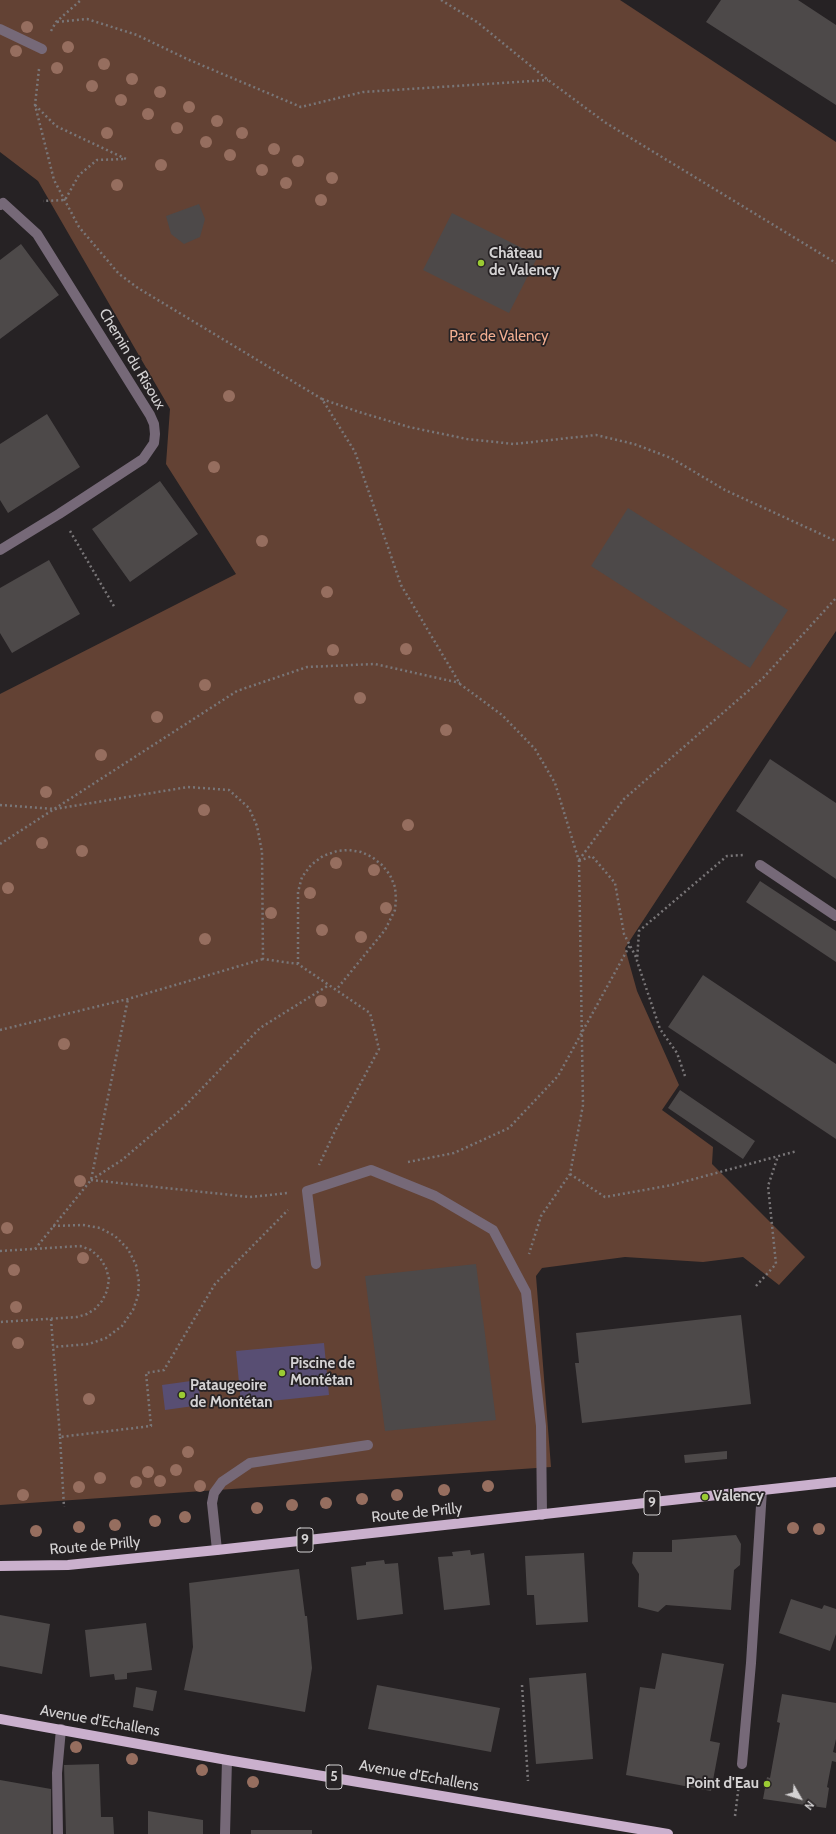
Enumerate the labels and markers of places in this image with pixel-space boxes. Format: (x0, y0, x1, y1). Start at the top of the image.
place label: Château de Valency (489, 245, 560, 280)
marker: Château de Valency (476, 258, 486, 268)
place label: Piscine de Montétan (290, 1355, 355, 1390)
marker: Piscine de Montétan (277, 1368, 287, 1378)
place label: Pataugeoire de Montétan (190, 1377, 272, 1412)
marker: Pataugeoire de Montétan (177, 1390, 187, 1400)
place label: Valency (713, 1488, 764, 1506)
marker: Valency (700, 1492, 710, 1502)
place label: Point d'Eau (686, 1775, 759, 1793)
marker: Point d'Eau (762, 1779, 772, 1789)

